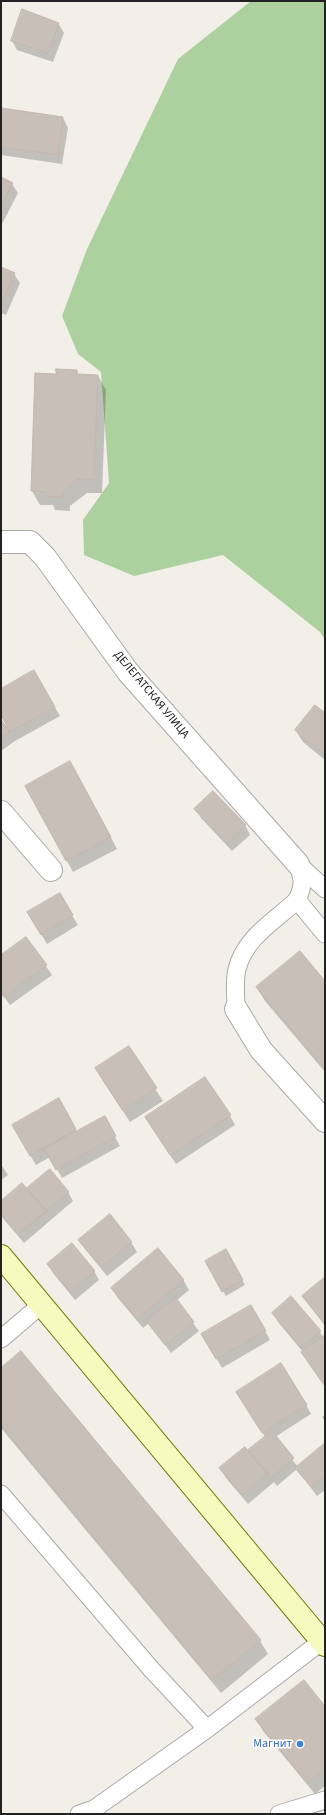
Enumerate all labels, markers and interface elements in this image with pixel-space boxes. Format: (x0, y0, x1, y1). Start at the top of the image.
street label: ДЕЛЕГАТСКАЯ УЛИЦА (110, 648, 192, 742)
place label: Магнит (253, 1737, 292, 1751)
marker: Магнит (295, 1739, 305, 1749)

